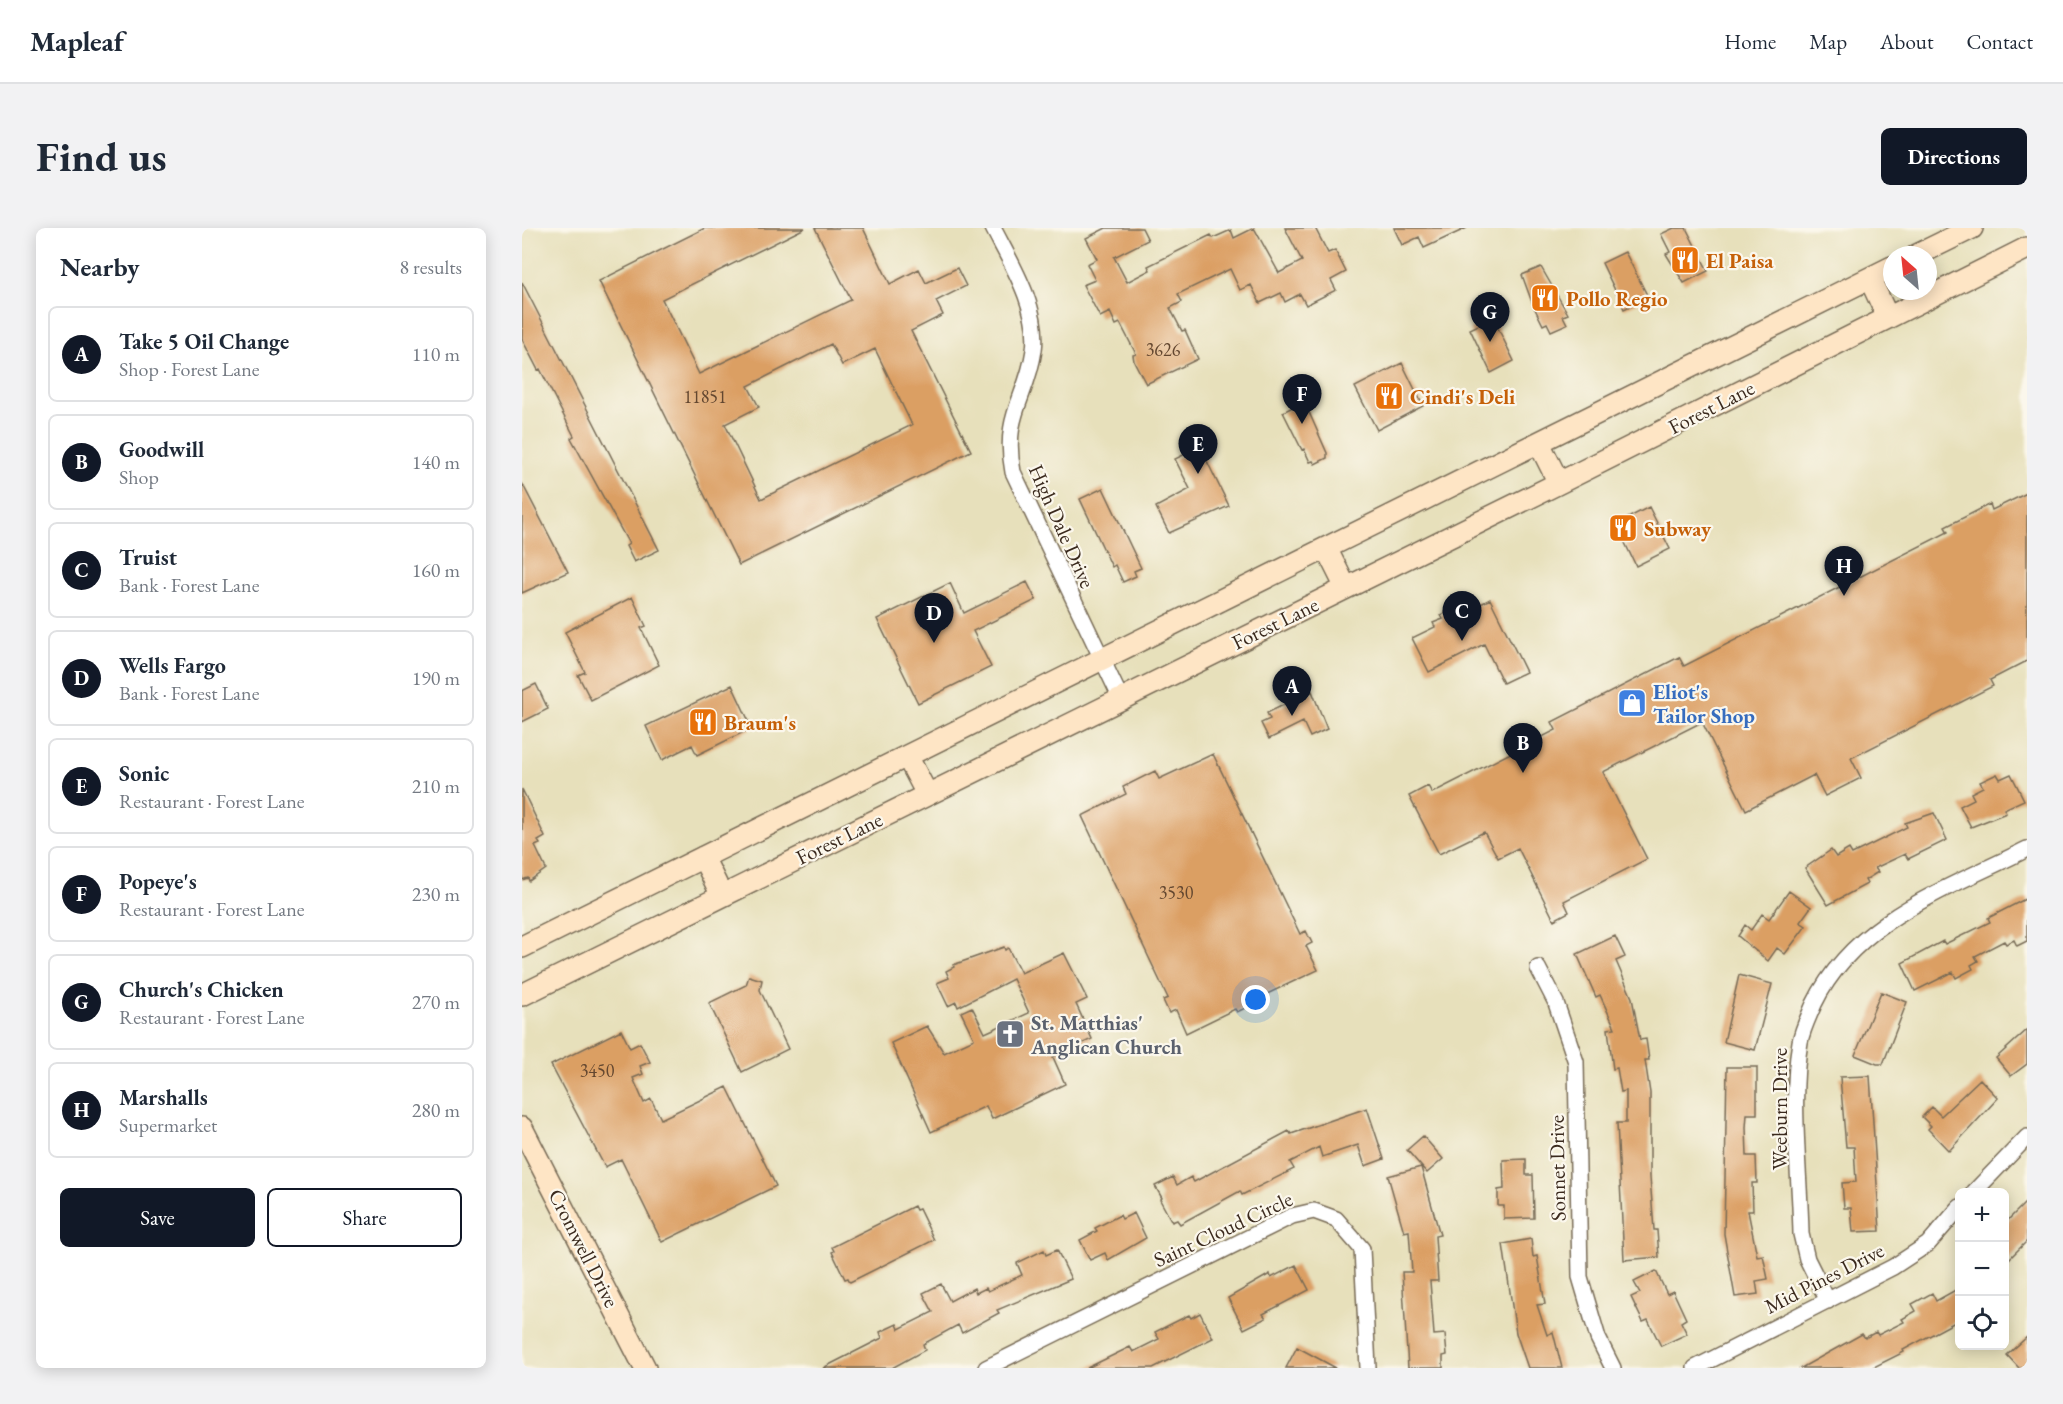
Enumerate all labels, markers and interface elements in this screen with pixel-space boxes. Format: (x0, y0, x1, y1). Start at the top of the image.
text: Mapleaf (30, 23, 124, 59)
text: Home (1724, 28, 1776, 55)
text: Map (1809, 28, 1847, 55)
text: About (1880, 28, 1933, 55)
text: Contact (1966, 28, 2033, 55)
button: Directions (1881, 128, 2027, 185)
text: Find us (36, 129, 167, 184)
restaurant icon: El Paisa (1669, 244, 1701, 276)
north arrow (1883, 246, 1937, 300)
place label: El Paisa (1706, 247, 1774, 274)
text: Nearby (60, 250, 140, 284)
text: 8 results (399, 254, 462, 280)
restaurant icon: Pollo Regio (1529, 282, 1561, 314)
place label: Pollo Regio (1566, 285, 1668, 312)
pin: G (1470, 292, 1510, 342)
text: Take 5 Oil Change (119, 327, 289, 356)
house number: 3626 (1146, 338, 1181, 361)
text: A (74, 341, 89, 367)
text: 110 m (412, 341, 460, 367)
text: Shop · Forest Lane (119, 356, 260, 382)
pin: F (1282, 374, 1322, 424)
street label: Forest Lane (1663, 374, 1759, 440)
restaurant icon: Cindi's Deli (1373, 380, 1405, 412)
place label: Cindi's Deli (1410, 383, 1515, 410)
house number: 11851 (683, 385, 727, 408)
pin: E (1178, 424, 1218, 474)
text: Goodwill (119, 435, 204, 464)
text: B (75, 449, 88, 475)
text: 140 m (412, 449, 460, 475)
street label: High Dale Drive (1023, 460, 1101, 592)
text: Shop (119, 464, 159, 490)
restaurant icon: Subway (1607, 512, 1639, 544)
place label: Subway (1644, 515, 1712, 542)
text: Truist (119, 543, 177, 572)
pin: H (1824, 546, 1864, 596)
text: C (74, 557, 89, 583)
text: 160 m (412, 557, 460, 583)
text: Bank · Forest Lane (119, 572, 259, 598)
street label: Forest Lane (1227, 590, 1323, 656)
pin: C (1442, 592, 1482, 641)
pin: D (914, 594, 954, 643)
text: Wells Fargo (119, 651, 226, 680)
text: D (74, 665, 89, 691)
text: 190 m (412, 665, 460, 691)
pin: A (1272, 666, 1312, 716)
place label: Eliot's Tailor Shop (1653, 678, 1755, 729)
text: Bank · Forest Lane (119, 680, 259, 706)
shop icon: Eliot's Tailor Shop (1616, 687, 1648, 719)
restaurant icon: Braum's (687, 706, 719, 738)
place label: Braum's (724, 709, 796, 736)
pin: B (1504, 724, 1542, 773)
text: Sonic (119, 759, 169, 788)
text: E (76, 773, 87, 799)
text: 210 m (412, 773, 460, 799)
text: Restaurant · Forest Lane (119, 788, 305, 814)
street label: Forest Lane (791, 805, 887, 871)
text: Popeye's (119, 867, 197, 896)
text: F (76, 881, 87, 907)
text: 230 m (412, 881, 460, 907)
house number: 3530 (1159, 881, 1194, 904)
text: Restaurant · Forest Lane (119, 896, 305, 922)
text: Church's Chicken (119, 975, 284, 1004)
your location (1241, 985, 1270, 1014)
text: G (74, 989, 89, 1015)
text: 270 m (412, 989, 460, 1015)
text: Restaurant · Forest Lane (119, 1004, 305, 1030)
place label: St. Matthias' Anglican Church (1030, 1009, 1182, 1060)
church icon: St. Matthias' Anglican Church (994, 1018, 1026, 1050)
street label: Weeburn Drive (1766, 1048, 1793, 1170)
house number: 3450 (580, 1059, 615, 1082)
text: Marshalls (119, 1083, 208, 1112)
text: H (73, 1097, 90, 1123)
text: 280 m (412, 1097, 460, 1123)
text: Supermarket (119, 1112, 217, 1138)
street label: Sonnet Drive (1543, 1115, 1571, 1221)
street label: Cromwell Drive (543, 1184, 625, 1312)
street label: Saint Cloud Circle (1149, 1185, 1297, 1273)
button: Save (60, 1188, 255, 1247)
button: Share (267, 1188, 462, 1247)
map controls (1955, 1188, 2009, 1350)
button: + (1955, 1188, 2009, 1242)
street label: Mid Pines Drive (1760, 1236, 1888, 1320)
button: − (1955, 1242, 2009, 1296)
button: locate (1955, 1296, 2009, 1350)

